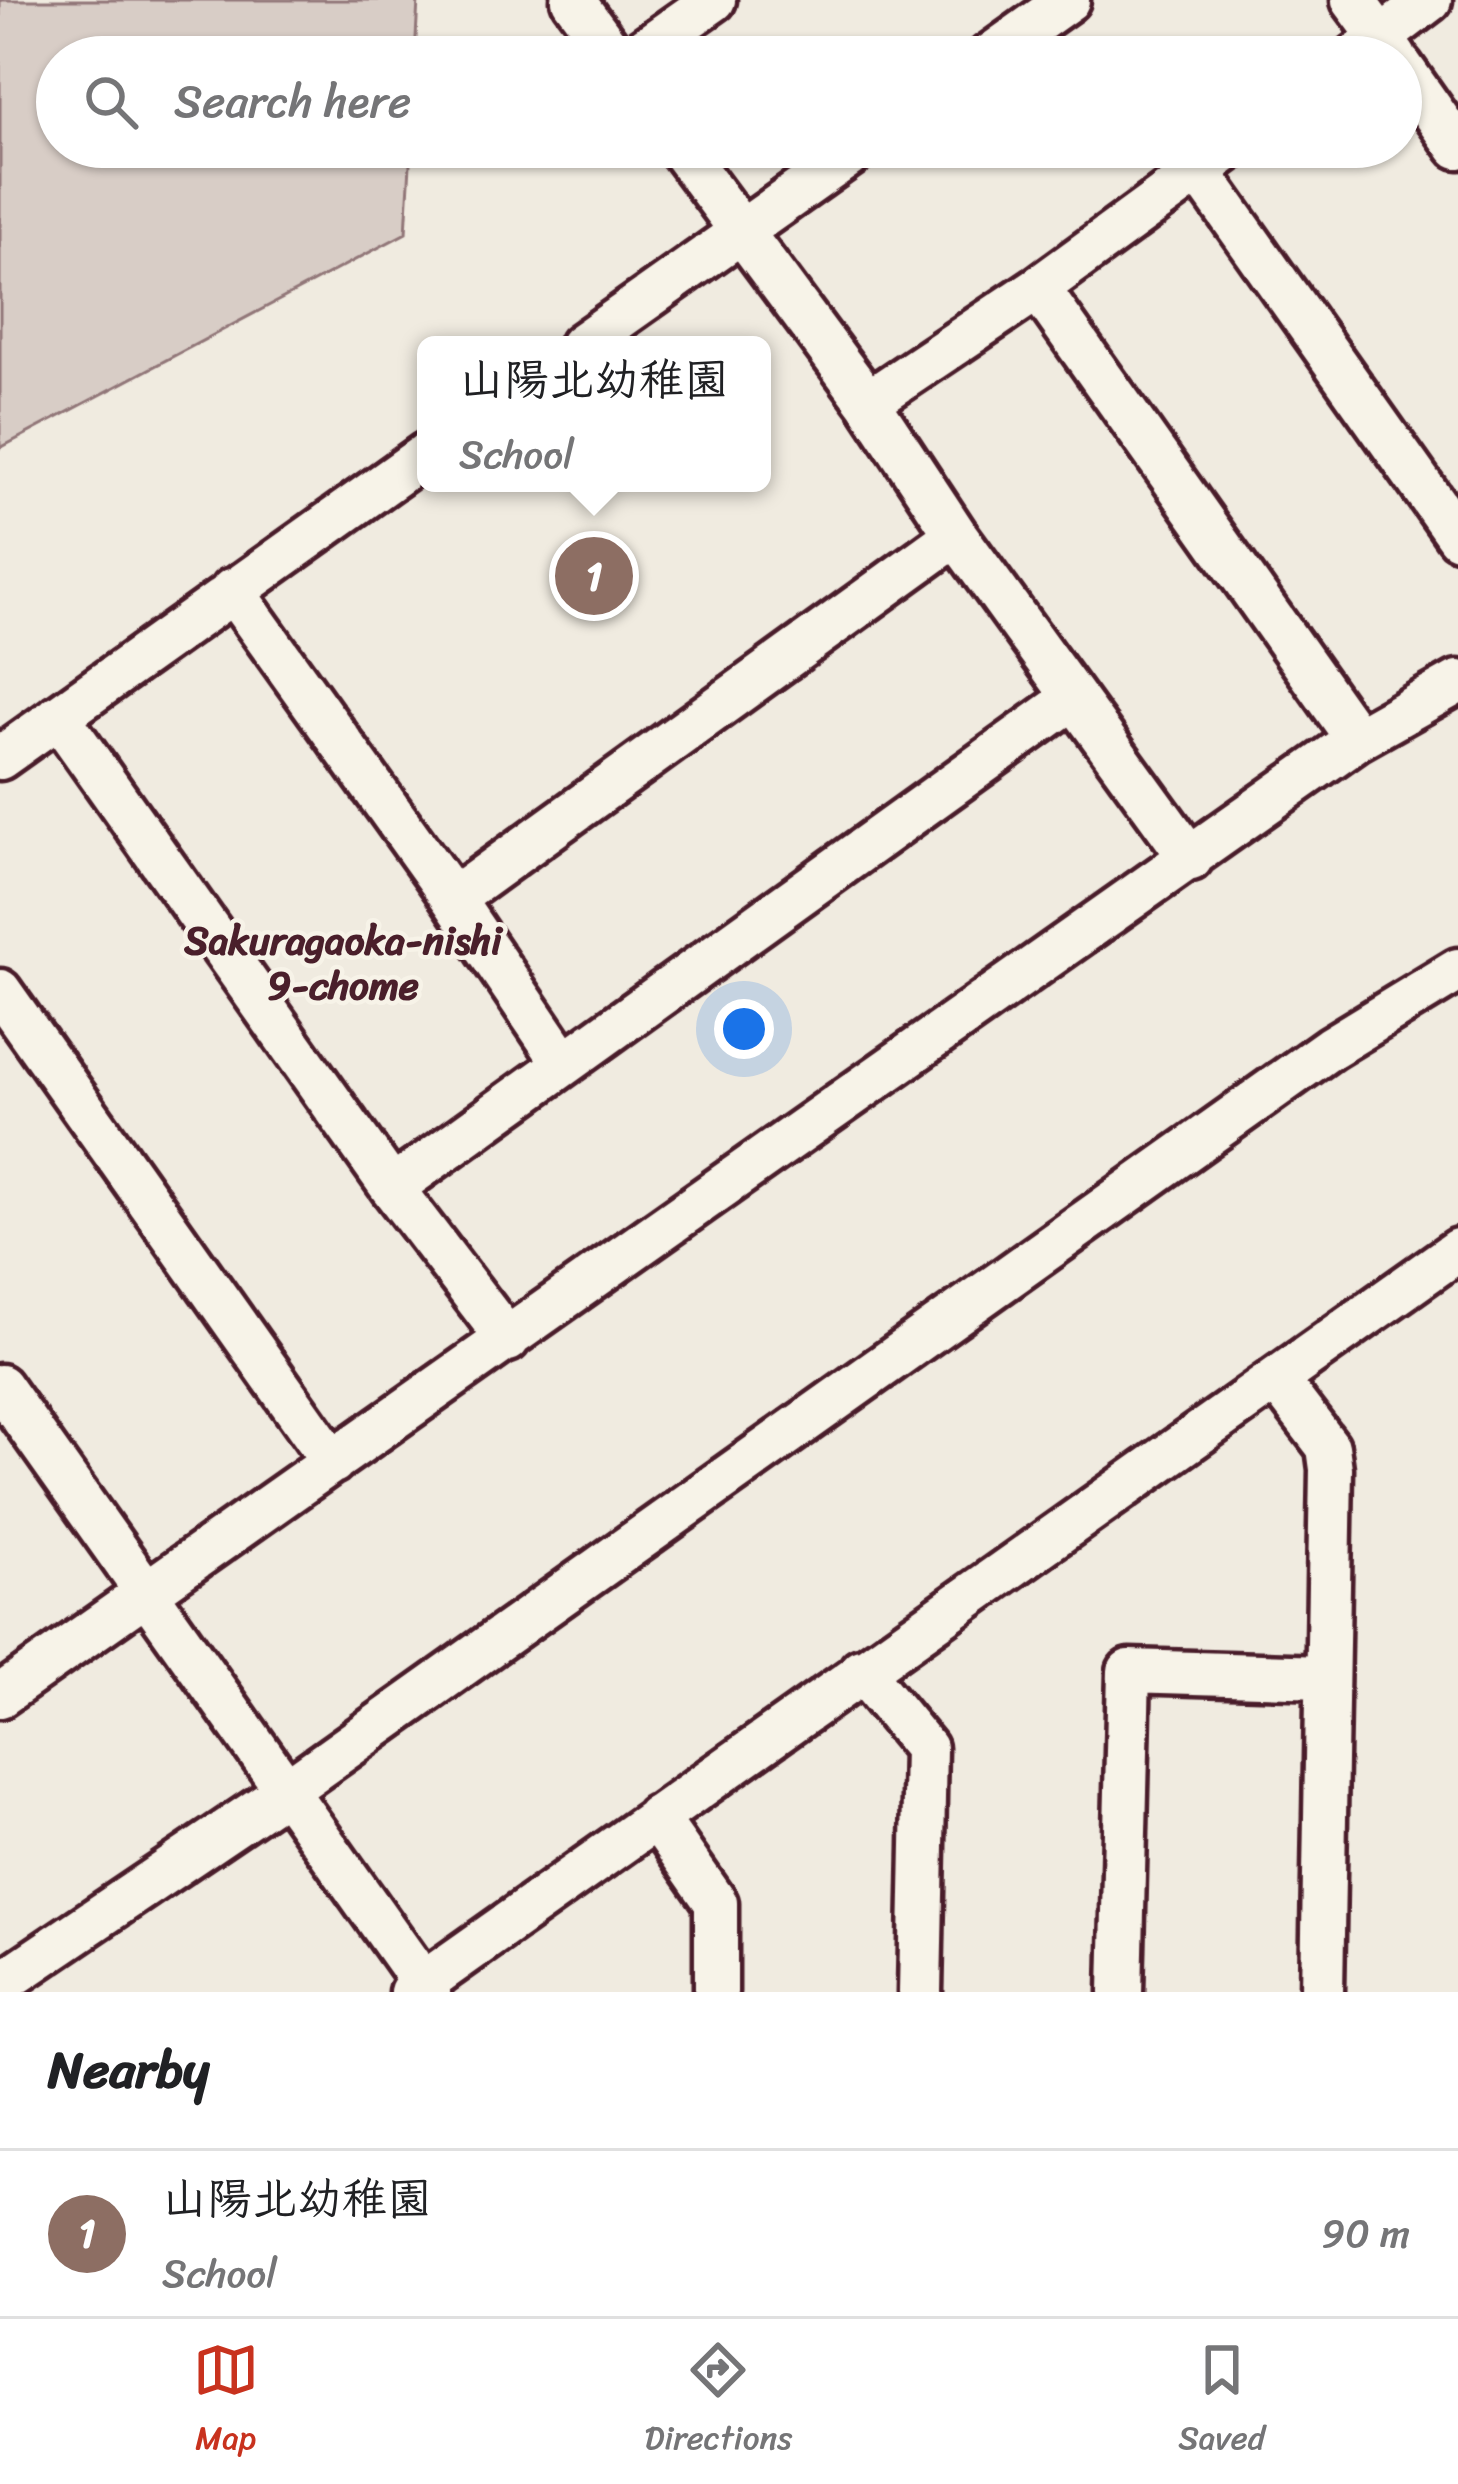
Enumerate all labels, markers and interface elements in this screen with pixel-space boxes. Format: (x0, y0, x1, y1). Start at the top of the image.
search box (36, 36, 1422, 168)
text: Search here (174, 62, 411, 142)
icon: search (78, 69, 144, 135)
popup (417, 336, 771, 492)
text: 山陽北幼稚園 (459, 340, 729, 420)
text: School (459, 420, 574, 489)
pin: 1 (555, 531, 633, 621)
district label: Sakuragaoka-nishi 9-chome (183, 906, 504, 1020)
your location (714, 999, 774, 1059)
text: Nearby (48, 2025, 209, 2115)
text: 山陽北幼稚園 (162, 2159, 432, 2239)
text: 1 (79, 2199, 95, 2268)
text: 90 m (1321, 2199, 1410, 2268)
text: School (162, 2239, 277, 2308)
tab: Map (193, 2337, 259, 2467)
tab: Directions (645, 2337, 792, 2467)
tab: Saved (1178, 2337, 1265, 2467)

